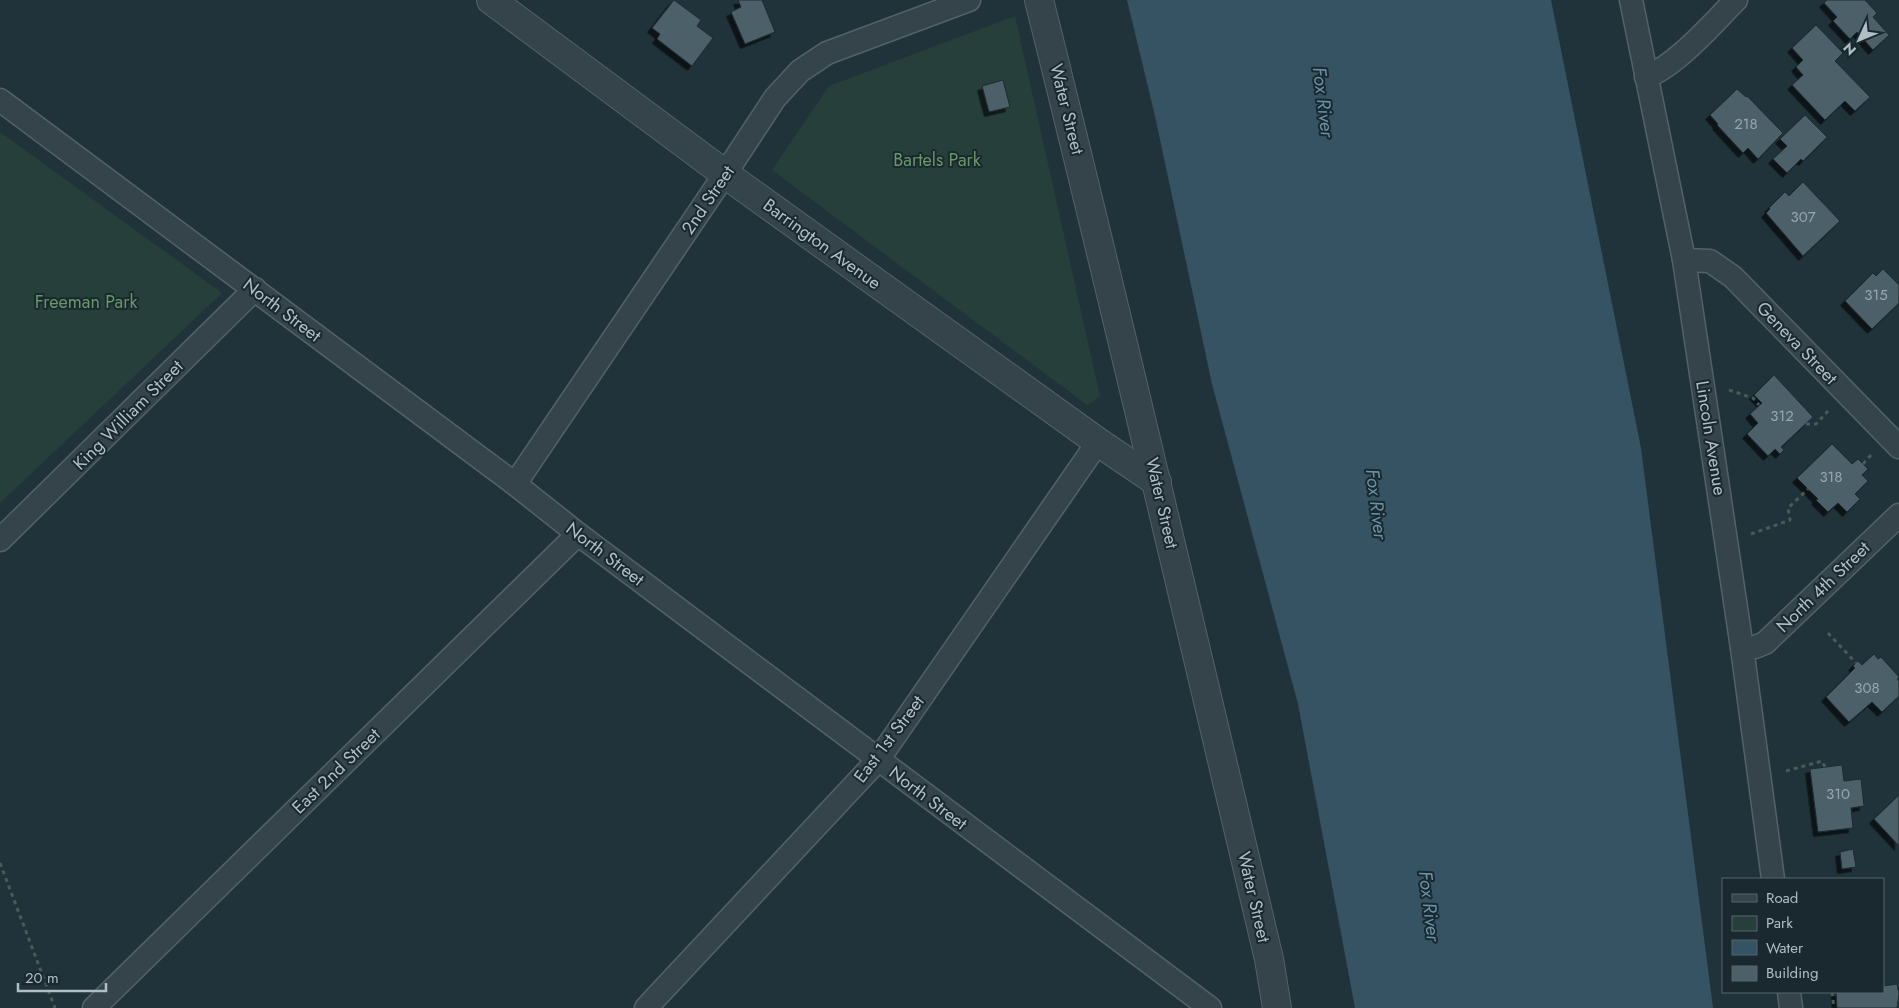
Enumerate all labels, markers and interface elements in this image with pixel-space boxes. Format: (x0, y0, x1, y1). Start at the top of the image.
north arrow (1834, 15, 1884, 65)
text: N (1839, 38, 1861, 60)
street label: Water Street (1043, 61, 1091, 158)
water label: Fox River (1306, 65, 1341, 140)
house number: 218 (1734, 113, 1758, 135)
park label: Bartels Park (893, 147, 981, 173)
street label: 2nd Street (675, 160, 741, 240)
street label: Barrington Avenue (758, 192, 886, 296)
house number: 307 (1790, 206, 1816, 228)
street label: North Street (237, 272, 327, 348)
house number: 315 (1864, 284, 1888, 306)
park label: Freeman Park (35, 289, 137, 315)
street label: Geneva Street (1751, 296, 1844, 391)
street label: King William Street (67, 354, 189, 476)
street label: Lincoln Avenue (1689, 379, 1733, 497)
house number: 312 (1770, 405, 1794, 427)
street label: Water Street (1139, 455, 1185, 552)
house number: 318 (1819, 466, 1843, 488)
water label: Fox River (1359, 467, 1394, 542)
street label: North Street (560, 516, 650, 592)
street label: North 4th Street (1770, 535, 1876, 639)
house number: 308 (1854, 677, 1880, 699)
street label: East 1st Street (847, 689, 931, 788)
street label: East 2nd Street (286, 722, 386, 820)
street label: North Street (883, 760, 973, 836)
house number: 310 (1826, 783, 1850, 805)
street label: Water Street (1231, 849, 1277, 946)
water label: Fox River (1412, 869, 1447, 944)
legend (1722, 878, 1884, 993)
text: Road (1766, 887, 1798, 909)
text: Park (1766, 912, 1793, 934)
text: Water (1766, 937, 1804, 959)
scale bar (18, 960, 105, 992)
text: Building (1766, 962, 1818, 984)
text: 20 m (25, 967, 59, 989)

